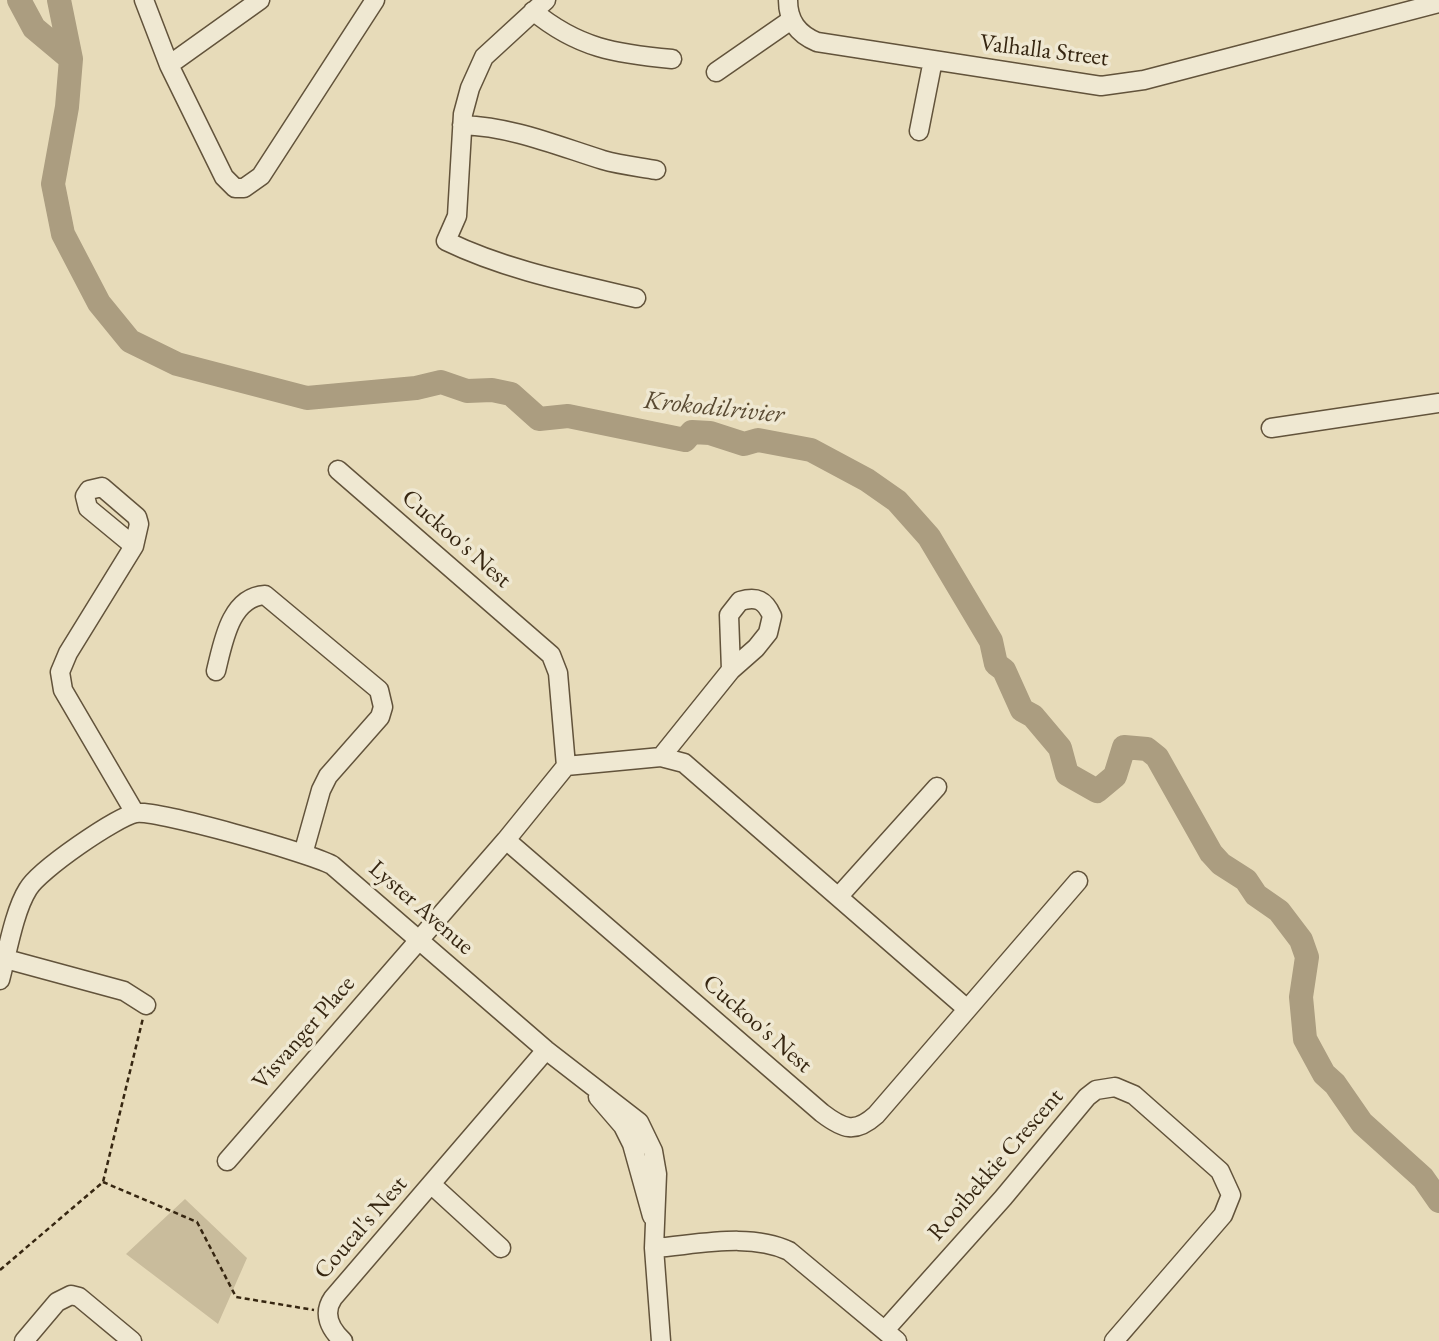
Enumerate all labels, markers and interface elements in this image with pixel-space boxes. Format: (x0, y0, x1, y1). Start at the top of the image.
street label: Valhalla Street (978, 29, 1110, 73)
water label: Krokodilrivier (642, 385, 786, 431)
street label: Cuckoo's Nest (395, 484, 517, 594)
street label: Lyster Avenue (363, 855, 479, 961)
street label: Cuckoo's Nest (696, 969, 818, 1079)
street label: Visvanger Place (247, 970, 361, 1096)
street label: Rooibekkie Crescent (922, 1083, 1070, 1247)
street label: Coucal's Nest (308, 1171, 414, 1285)

